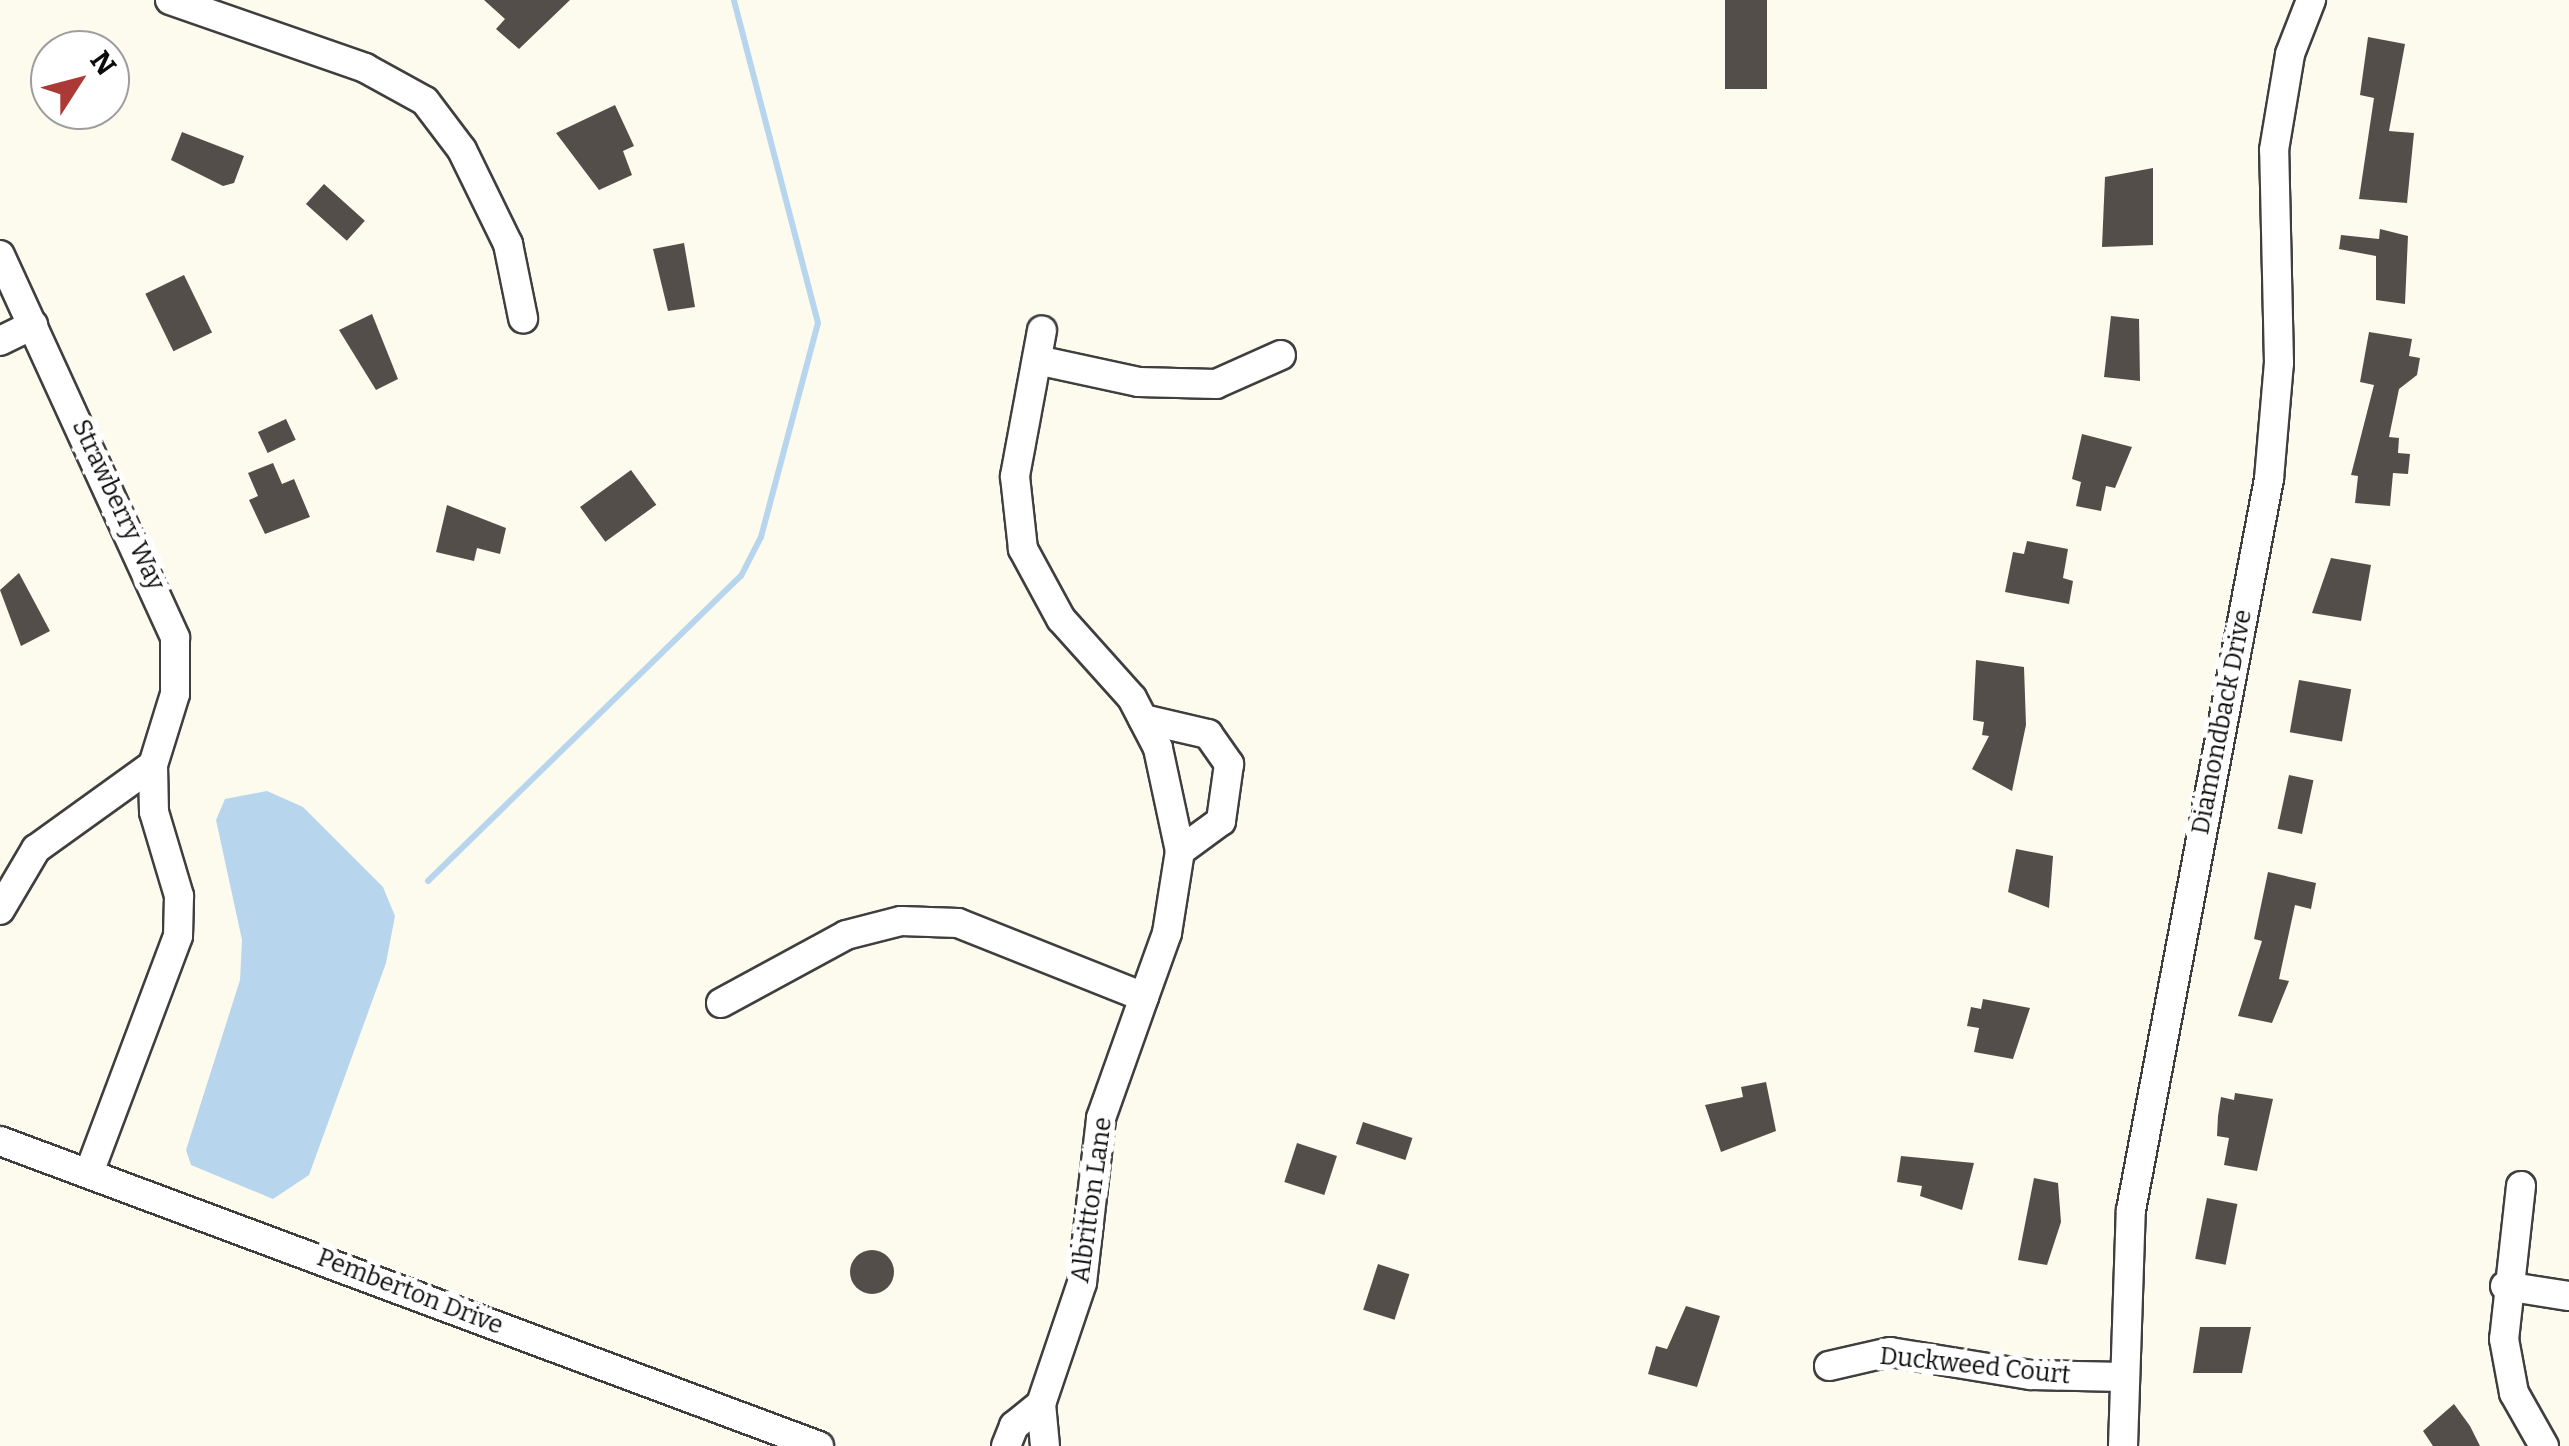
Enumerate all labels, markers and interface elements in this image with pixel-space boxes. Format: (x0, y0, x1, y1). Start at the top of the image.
north arrow (30, 30, 130, 130)
text: N (83, 45, 123, 82)
street label: Strawberry Way (65, 415, 171, 595)
street label: Diamondback Drive (2185, 607, 2259, 837)
street label: Albritton Lane (1066, 1115, 1118, 1285)
street label: Pemberton Drive (313, 1243, 507, 1341)
street label: Duckweed Court (1878, 1341, 2072, 1391)

